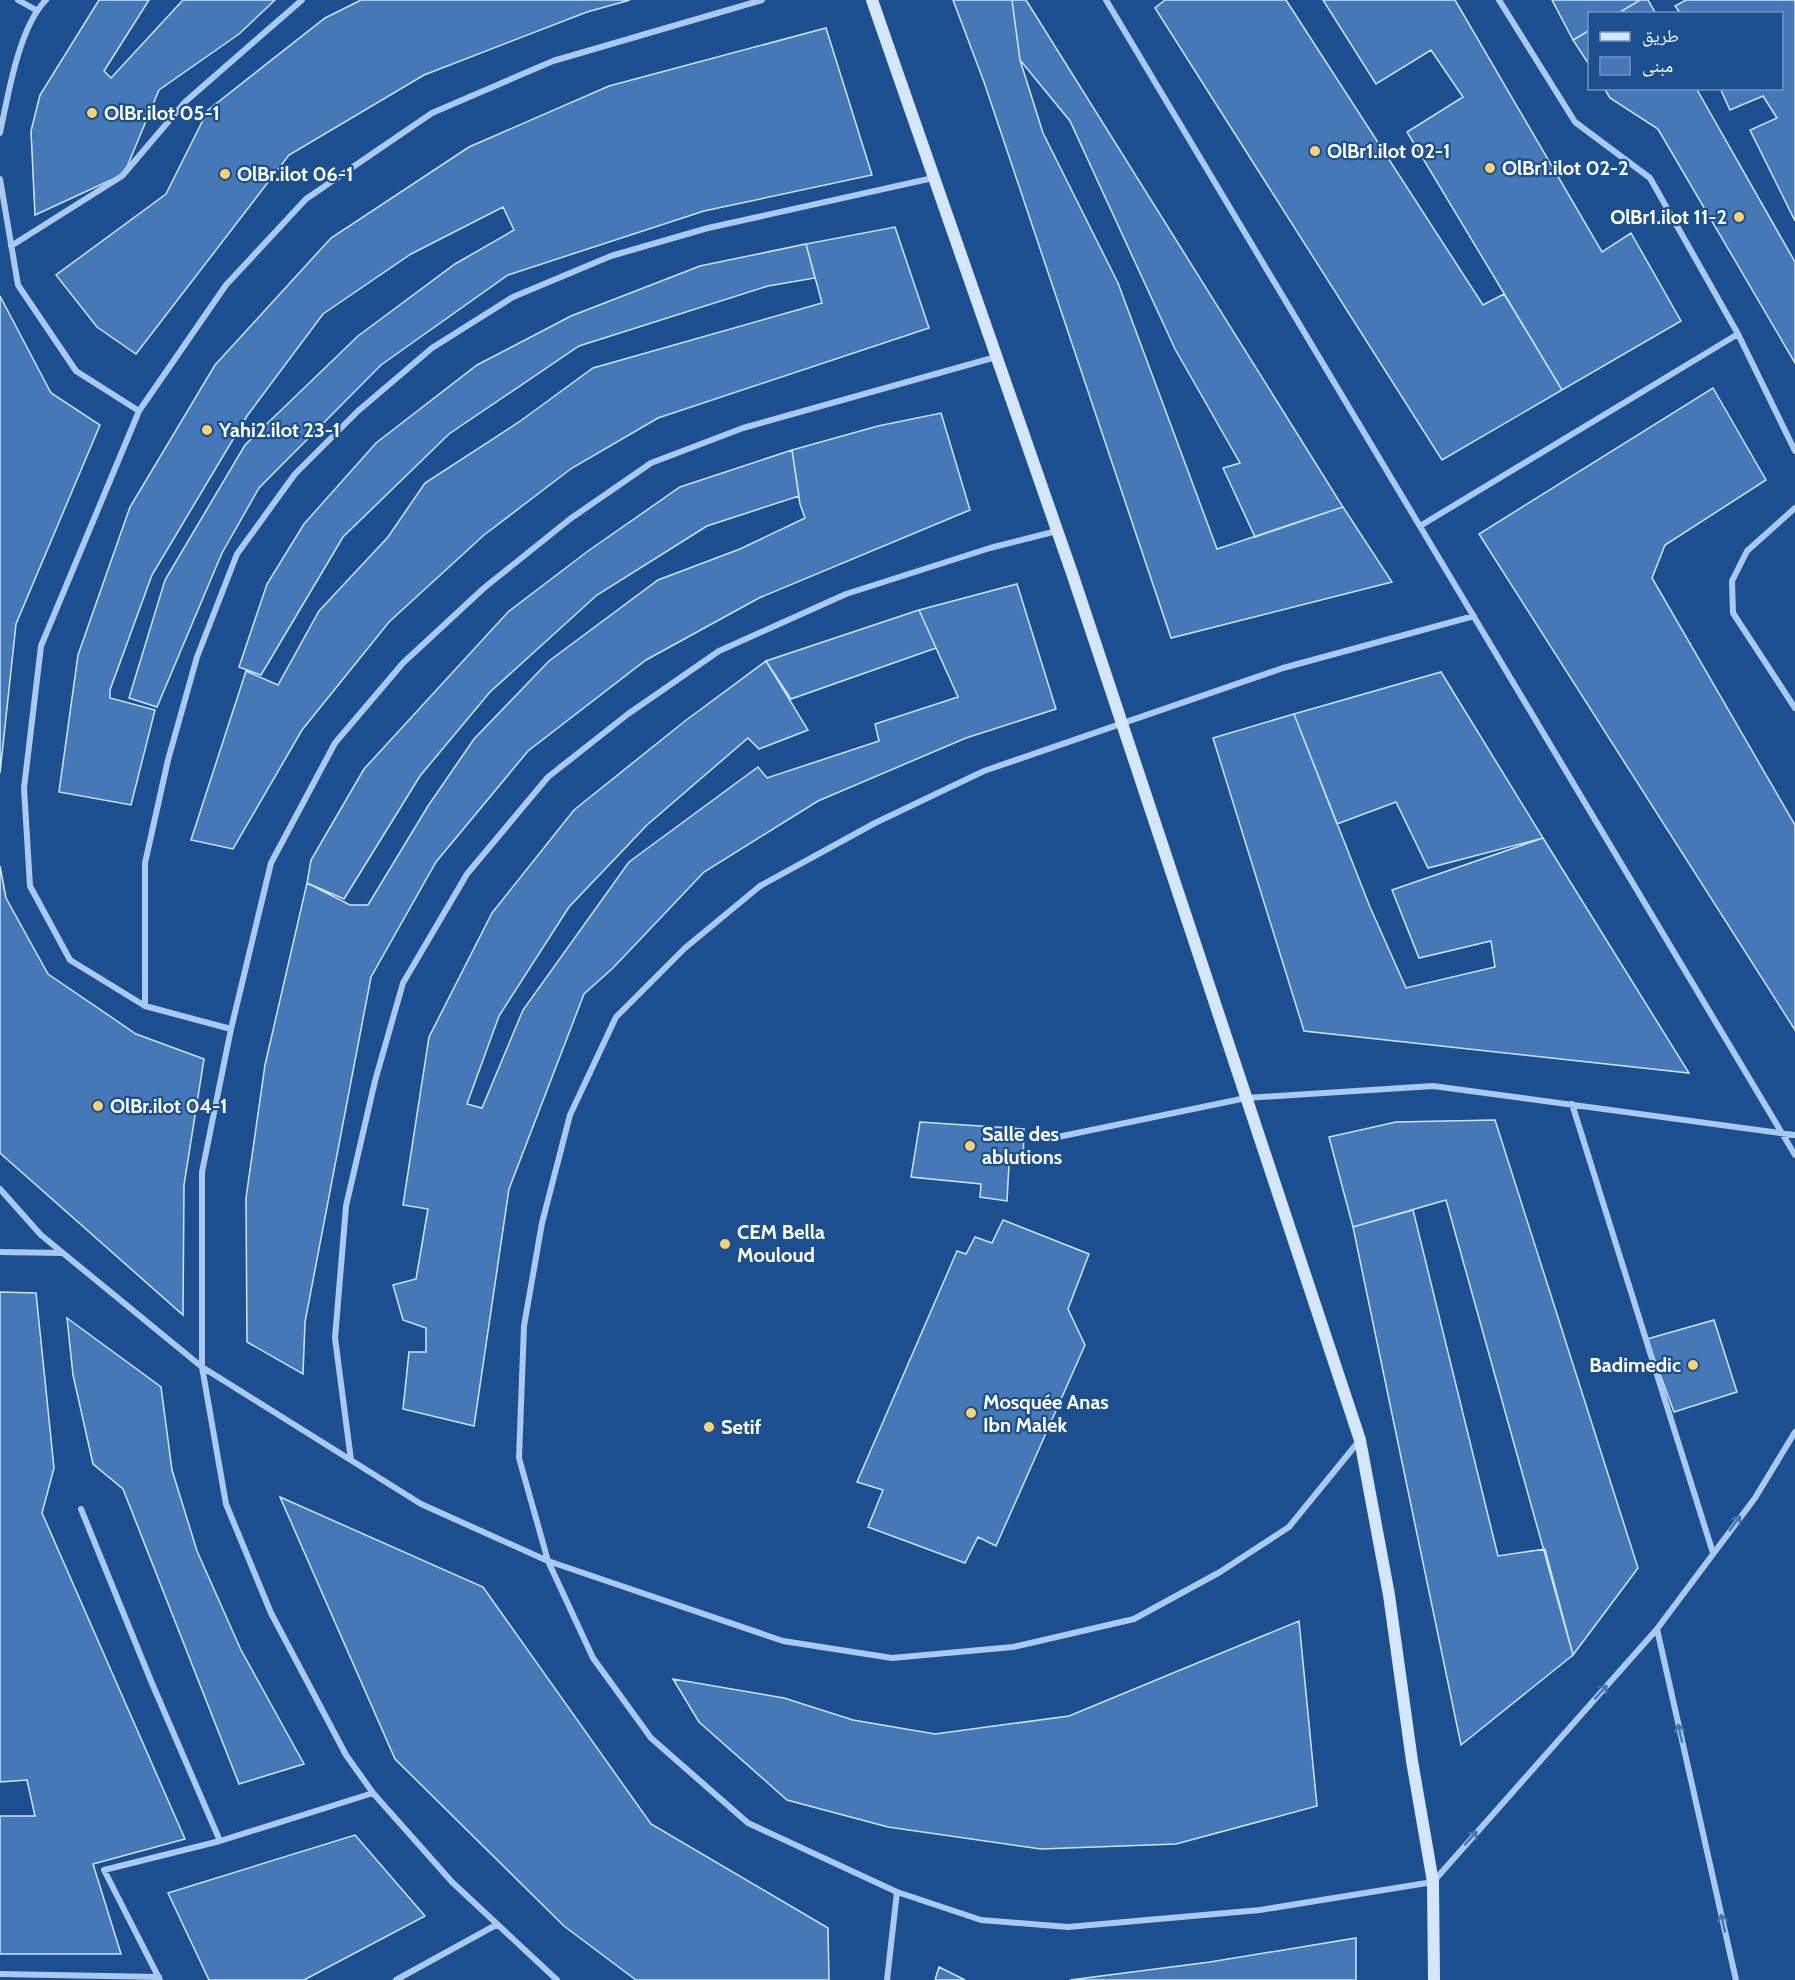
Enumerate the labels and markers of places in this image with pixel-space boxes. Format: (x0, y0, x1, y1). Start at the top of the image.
place label: OlBr.ilot 05-1 (104, 101, 220, 125)
marker: OlBr.ilot 05-1 (85, 106, 99, 120)
place label: OlBr1.ilot 02-1 (1327, 139, 1450, 163)
marker: OlBr1.ilot 02-1 (1308, 144, 1322, 158)
place label: OlBr1.ilot 02-2 (1502, 156, 1629, 180)
marker: OlBr1.ilot 02-2 (1483, 161, 1497, 175)
place label: OlBr.ilot 06-1 (237, 162, 353, 186)
marker: OlBr.ilot 06-1 (218, 167, 232, 181)
place label: OlBr1.ilot 11-2 (1610, 205, 1727, 229)
marker: OlBr1.ilot 11-2 (1732, 210, 1746, 224)
place label: Yahi2.ilot 23-1 (218, 418, 340, 442)
marker: Yahi2.ilot 23-1 (200, 423, 214, 437)
place label: OlBr.ilot 04-1 (110, 1094, 227, 1118)
marker: OlBr.ilot 04-1 (91, 1099, 105, 1113)
place label: Salle des ablutions (982, 1122, 1062, 1169)
marker: Salle des ablutions (963, 1139, 977, 1153)
place label: CEM Bella Mouloud (737, 1220, 825, 1267)
marker: CEM Bella Mouloud (718, 1237, 732, 1251)
place label: Badimedic (1589, 1353, 1681, 1377)
marker: Badimedic (1686, 1358, 1700, 1372)
place label: Mosquée Anas Ibn Malek (983, 1390, 1109, 1437)
marker: Mosquée Anas Ibn Malek (964, 1406, 978, 1420)
place label: Setif (721, 1415, 762, 1439)
marker: Setif (702, 1420, 716, 1434)

